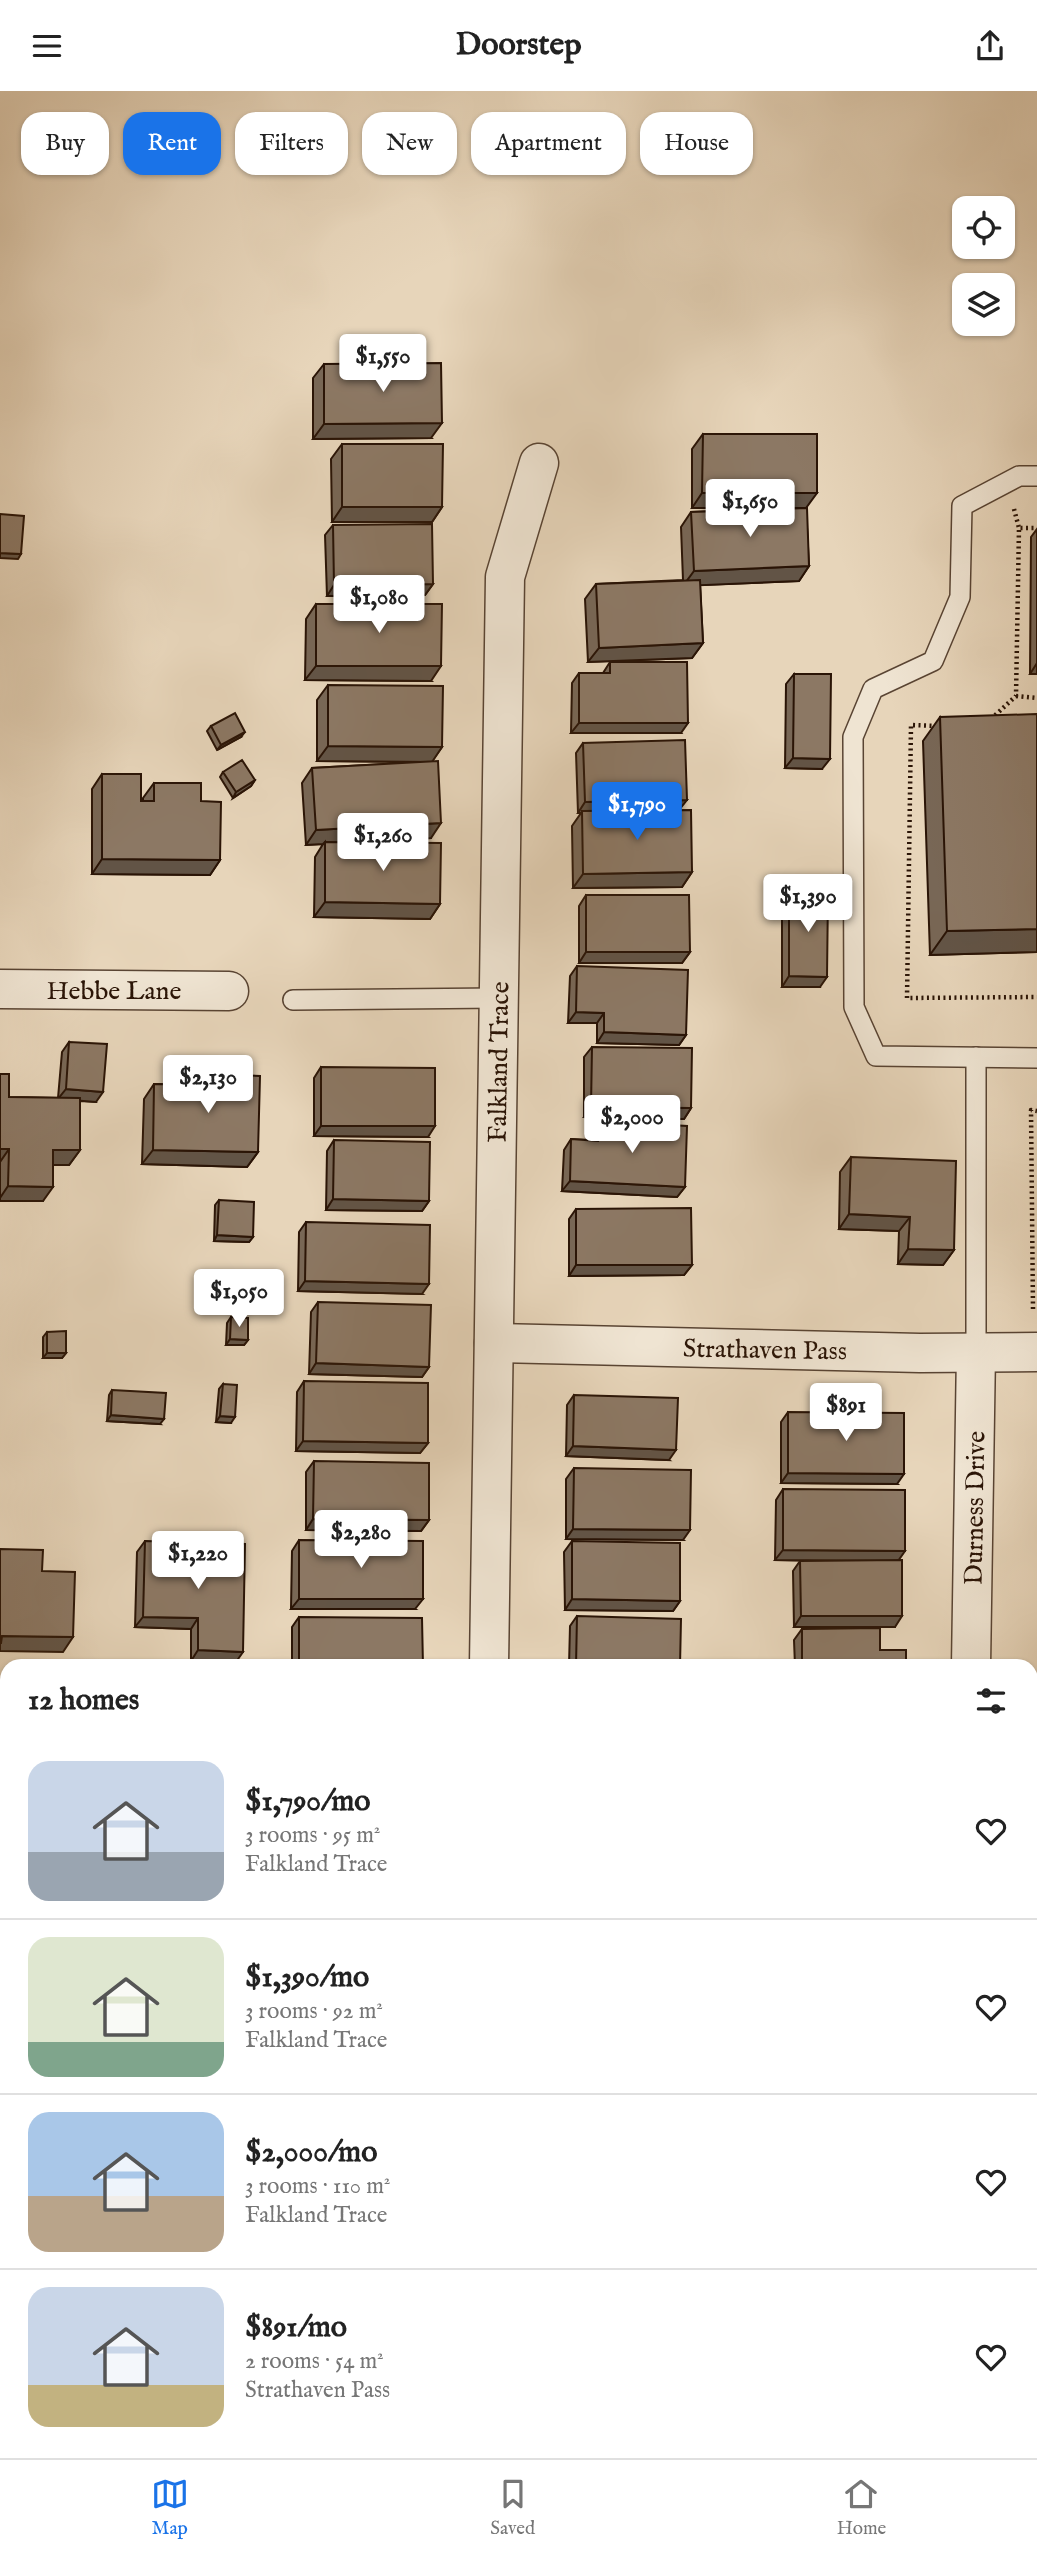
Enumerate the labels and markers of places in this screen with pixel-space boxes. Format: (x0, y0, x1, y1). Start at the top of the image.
pin: $1,550 (326, 335, 440, 394)
pin: $1,650 (693, 479, 807, 539)
pin: $1,080 (322, 575, 436, 635)
pin: $1,790 (580, 783, 694, 842)
pin: $1,260 (326, 813, 440, 873)
pin: $1,390 (751, 875, 865, 934)
pin: $2,130 (151, 1055, 265, 1115)
pin: $2,000 (575, 1095, 689, 1155)
pin: $1,050 (182, 1269, 296, 1329)
pin: $891 (805, 1383, 887, 1443)
pin: $2,280 (304, 1511, 418, 1570)
pin: $1,220 (141, 1531, 255, 1591)

